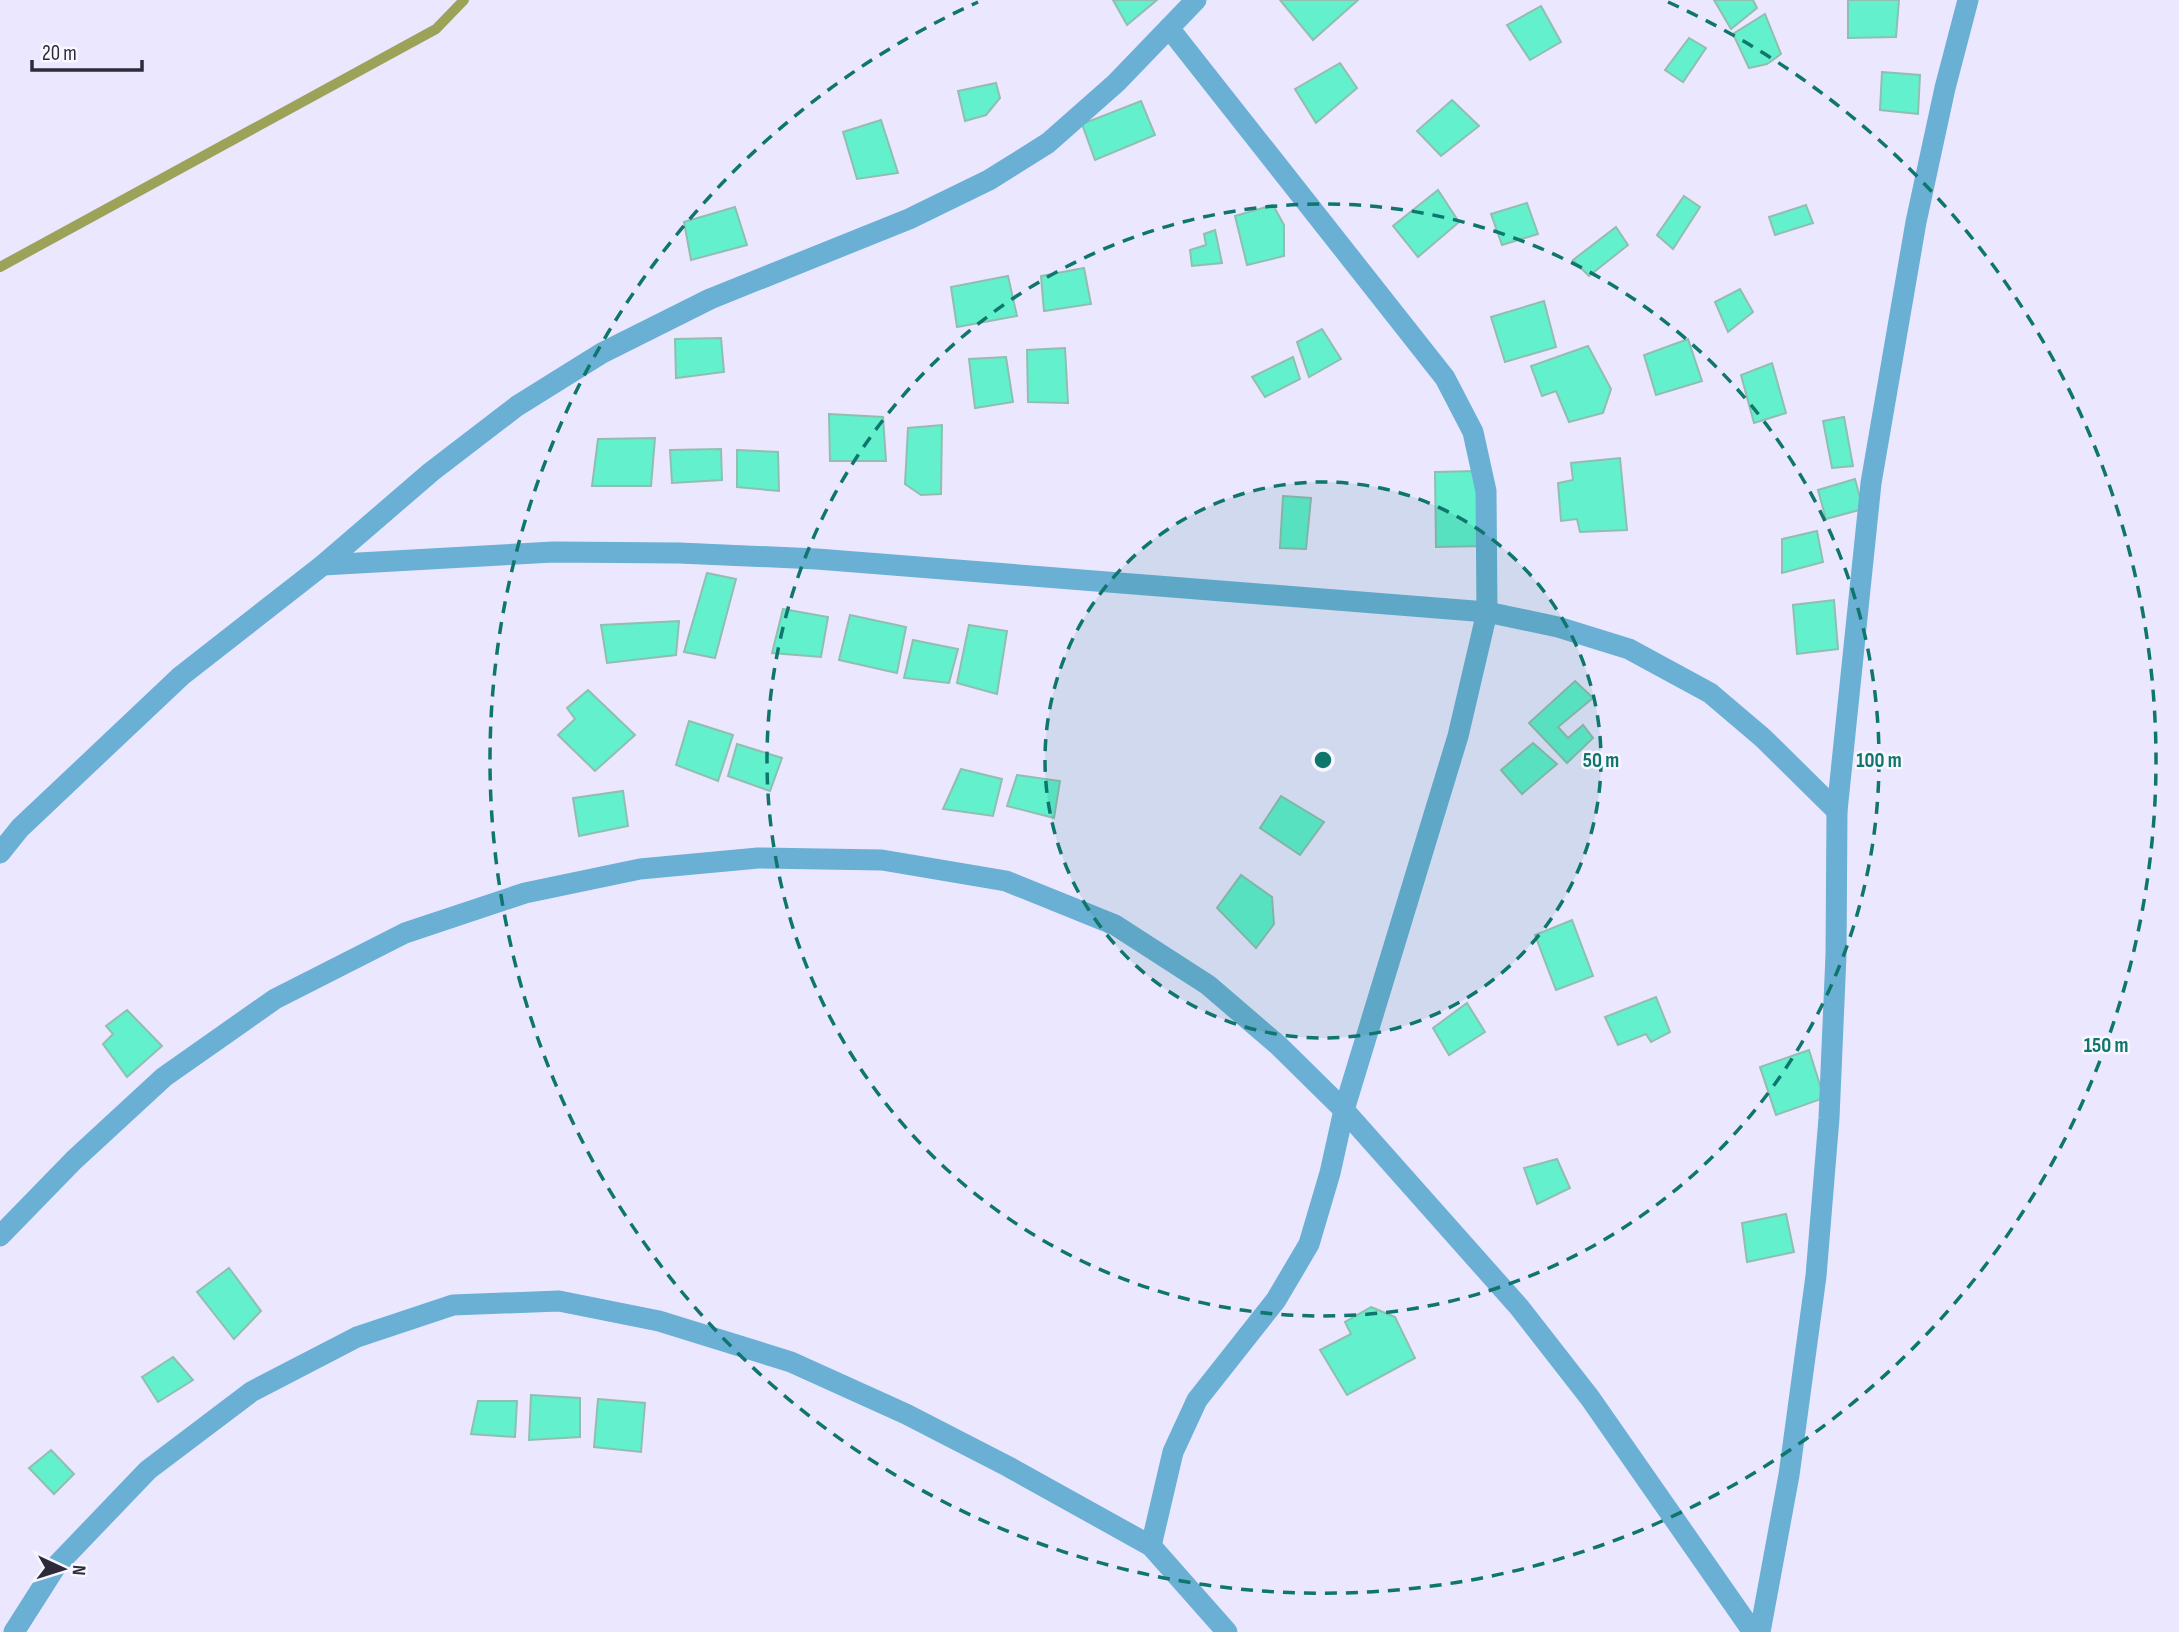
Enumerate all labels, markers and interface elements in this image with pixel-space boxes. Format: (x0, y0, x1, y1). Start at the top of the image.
scale bar (32, 28, 142, 72)
text: 20 m (42, 41, 77, 66)
centre of rings (1311, 748, 1335, 772)
text: 50 m (1583, 748, 1619, 773)
text: 100 m (1856, 748, 1902, 773)
text: 150 m (2084, 1033, 2128, 1058)
north arrow (28, 1534, 98, 1604)
text: N (67, 1564, 90, 1576)

